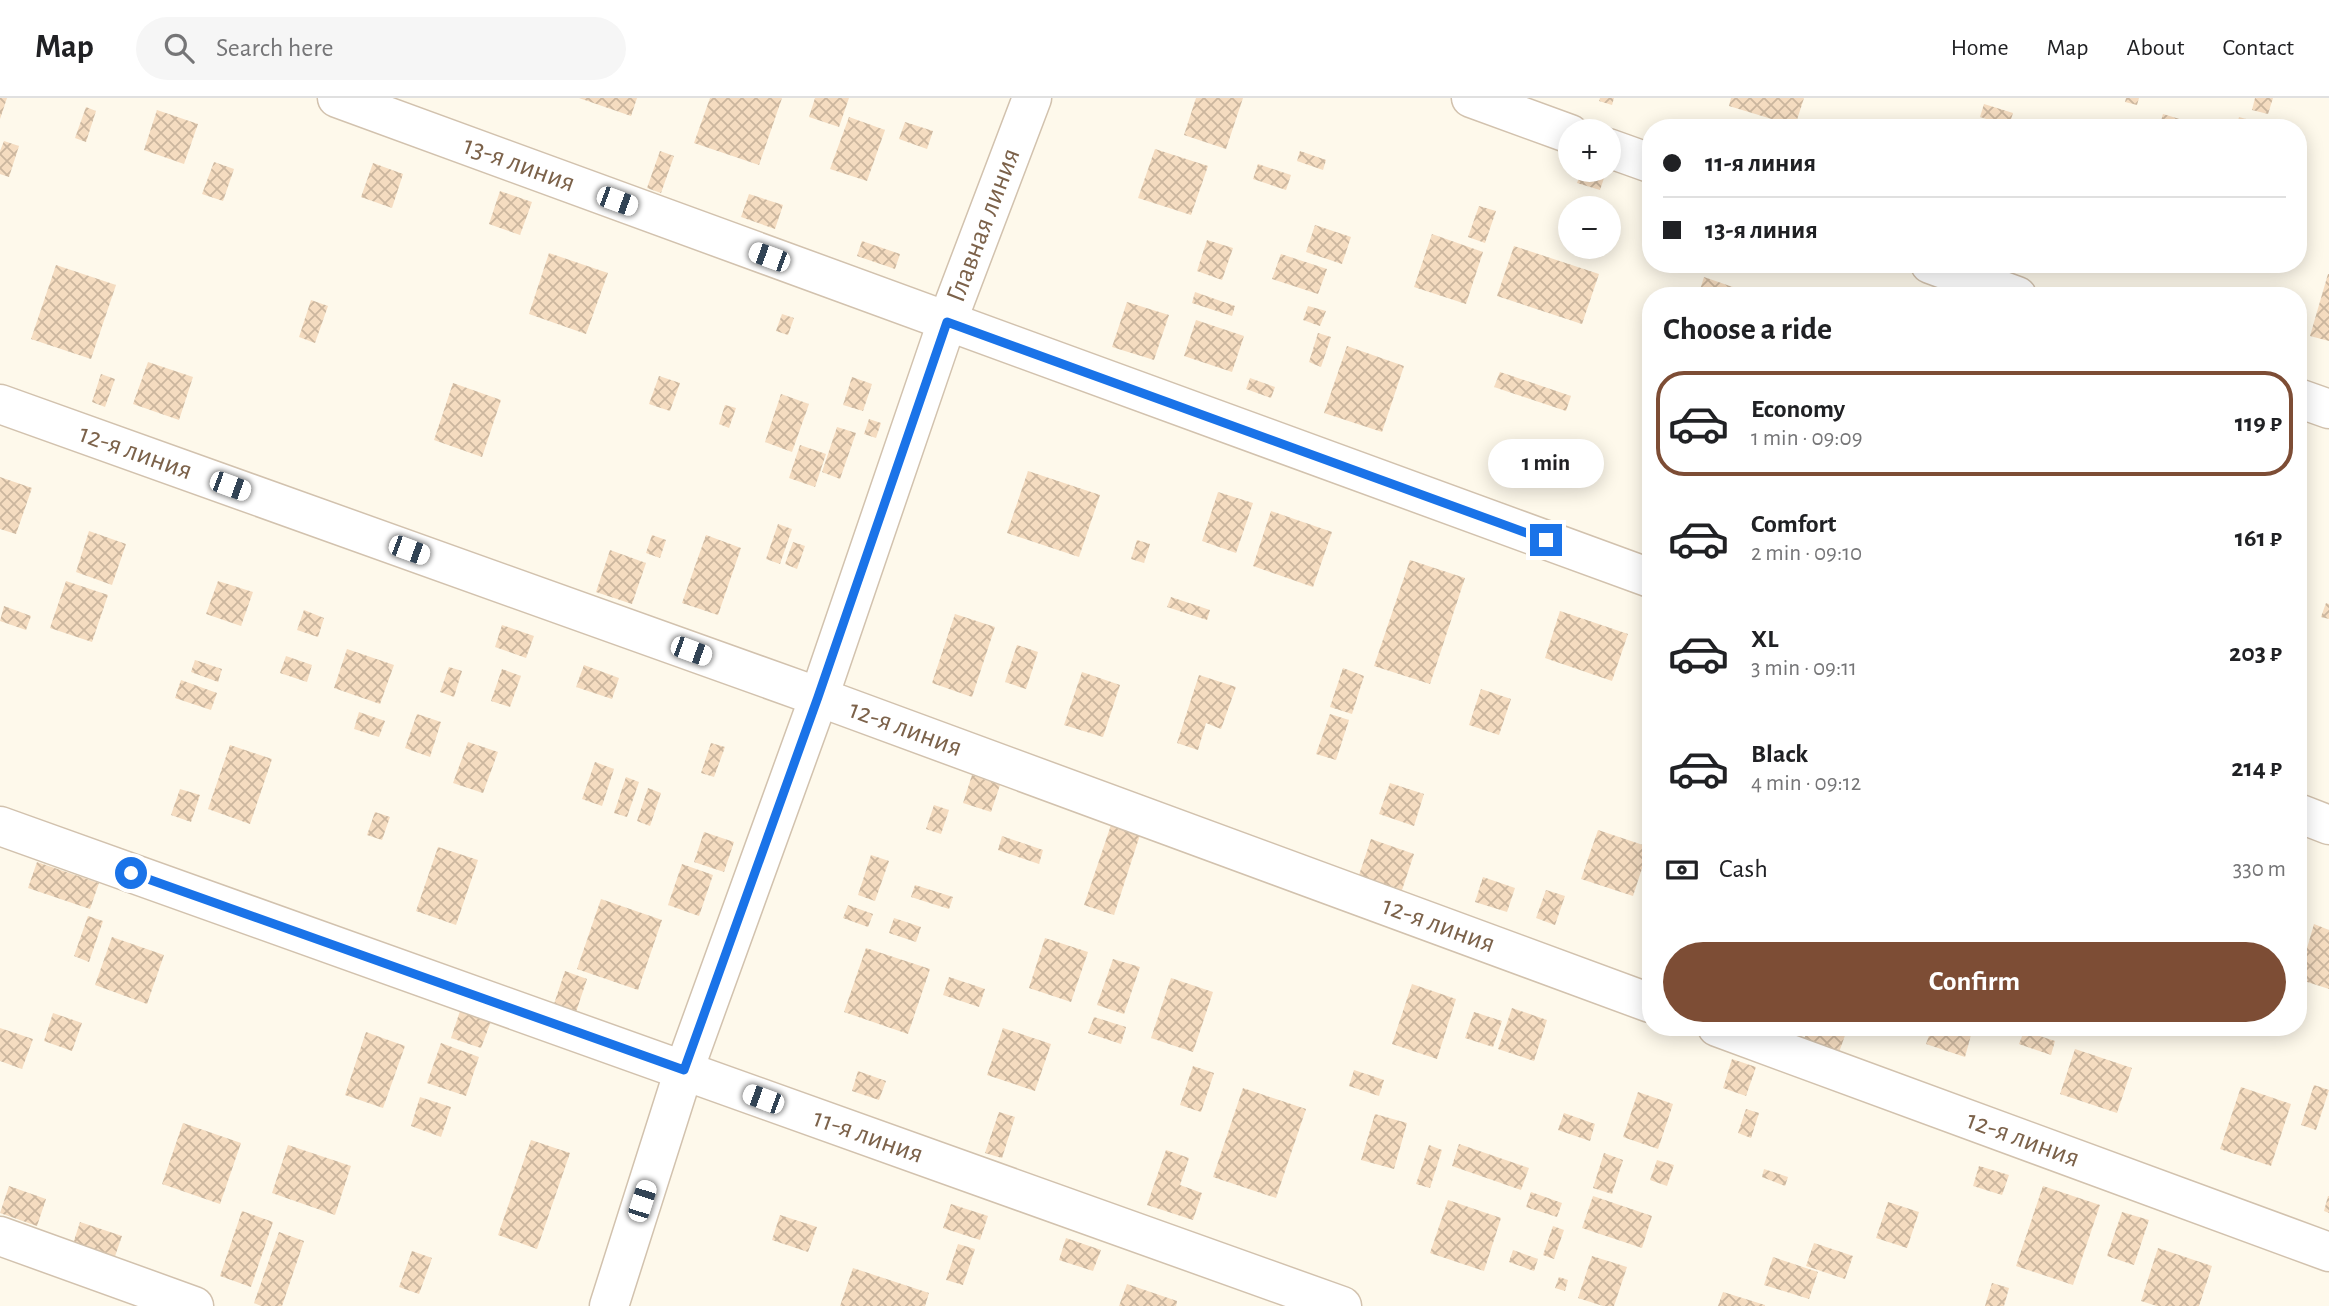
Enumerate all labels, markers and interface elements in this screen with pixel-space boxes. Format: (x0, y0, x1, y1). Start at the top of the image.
search box (136, 17, 626, 80)
icon: search (160, 29, 198, 67)
text: Map (35, 31, 94, 64)
text: Search here (216, 35, 334, 61)
text: Home (1951, 36, 2009, 60)
text: Map (2047, 36, 2089, 60)
text: About (2127, 36, 2184, 60)
text: Contact (2222, 36, 2294, 60)
map controls (1558, 119, 1621, 259)
button: + (1558, 119, 1621, 182)
street label: 13-я линия (460, 131, 579, 198)
street label: Главная линия (942, 144, 1026, 306)
text: 11-я линия (1705, 150, 1816, 176)
car (594, 184, 641, 218)
button: − (1558, 196, 1621, 259)
text: 13-я линия (1705, 217, 1818, 243)
car (746, 240, 793, 274)
text: Choose a ride (1663, 313, 1832, 345)
icon: car (1667, 392, 1730, 455)
text: Economy (1751, 396, 1845, 422)
text: 119 ₽ (2235, 410, 2282, 436)
street label: 12-я линия (75, 419, 196, 486)
text: 1 min · 09:09 (1751, 427, 1863, 450)
callout: 1 min (1488, 438, 1604, 488)
text: 1 min (1522, 452, 1570, 475)
car (207, 469, 254, 503)
icon: car (1667, 507, 1730, 570)
text: Comfort (1751, 511, 1836, 537)
route end (1530, 524, 1562, 556)
text: 161 ₽ (2235, 525, 2282, 551)
car (386, 533, 433, 567)
text: 2 min · 09:10 (1751, 542, 1862, 565)
icon: car (1667, 622, 1730, 685)
text: XL (1751, 626, 1778, 652)
car (668, 634, 715, 668)
text: 203 ₽ (2229, 640, 2282, 666)
text: 3 min · 09:11 (1751, 657, 1857, 680)
street label: 12-я линия (845, 695, 966, 762)
icon: car (1667, 737, 1730, 800)
text: Black (1751, 741, 1808, 767)
text: 214 ₽ (2231, 755, 2282, 781)
text: 4 min · 09:12 (1751, 772, 1861, 795)
icon: cash (1663, 851, 1701, 889)
text: Cash (1719, 856, 1768, 882)
route start (115, 857, 147, 889)
text: 330 m (2233, 858, 2286, 881)
street label: 12-я линия (1378, 892, 1499, 959)
button: Confirm (1663, 942, 2286, 1022)
car (740, 1082, 787, 1116)
street label: 11-я линия (809, 1104, 927, 1169)
street label: 12-я линия (1963, 1106, 2083, 1173)
car (626, 1178, 659, 1224)

